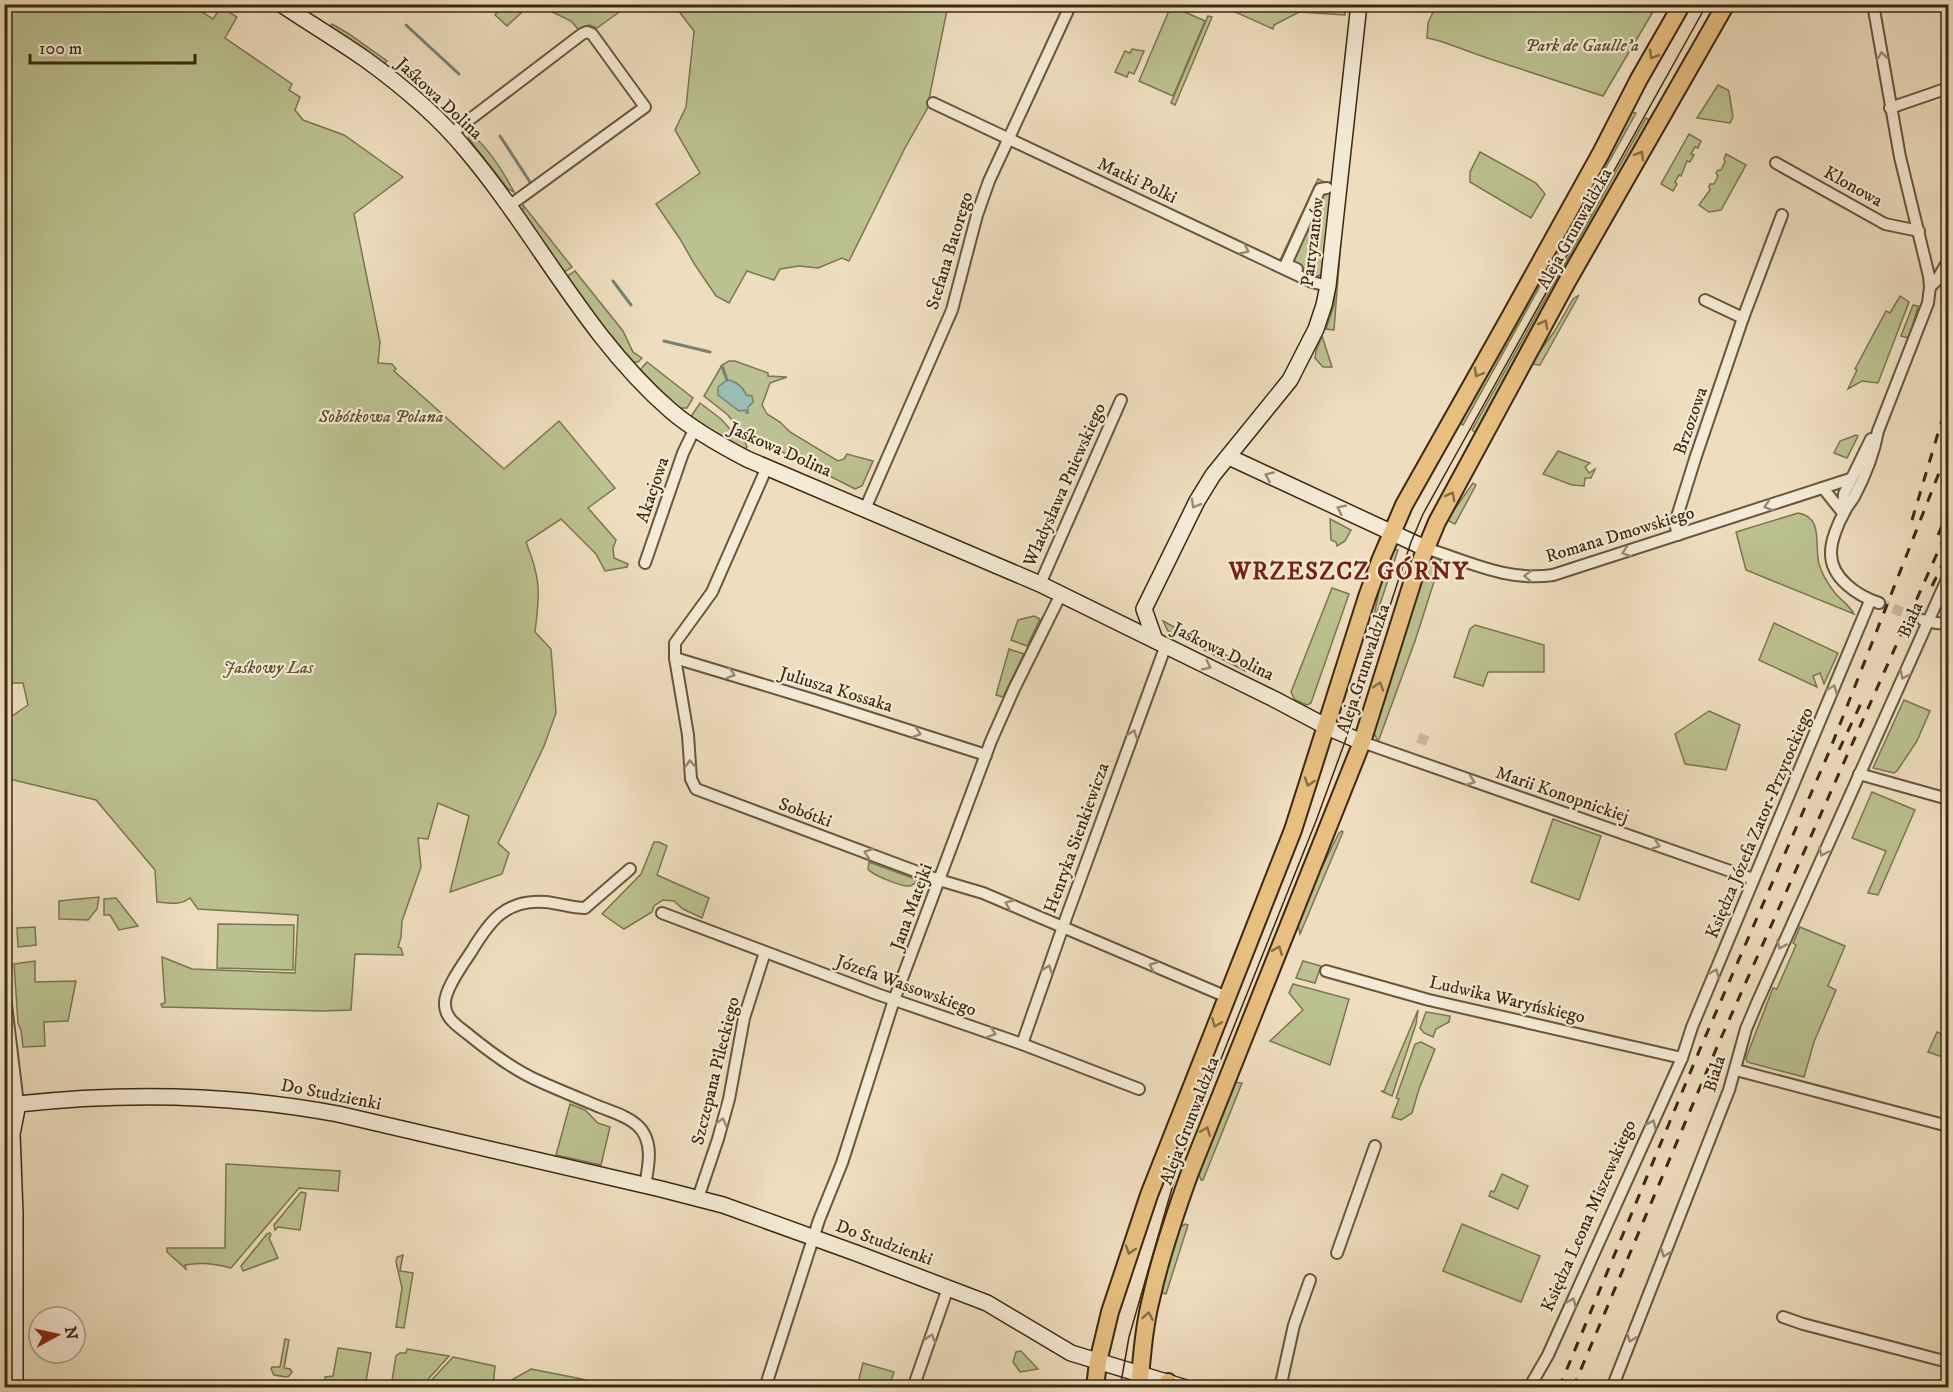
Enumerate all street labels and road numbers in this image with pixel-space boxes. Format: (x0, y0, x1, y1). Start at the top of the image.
street label: Jaśkowa Dolina (390, 52, 487, 145)
street label: Matki Polki (1094, 153, 1180, 209)
street label: Klonowa (1820, 162, 1887, 212)
street label: Aleja Grunwaldzka (1533, 164, 1618, 293)
street label: Stefana Batorego (922, 189, 978, 313)
street label: Partyzantów (1297, 196, 1329, 288)
street label: Brzozowa (1669, 384, 1713, 458)
street label: Władysława Pniewskiego (1019, 400, 1111, 571)
street label: Jaśkowa Dolina (723, 417, 835, 483)
street label: Akacjowa (632, 454, 675, 526)
street label: Romana Dmowskiego (1543, 502, 1697, 568)
street label: Biała (1893, 598, 1929, 641)
street label: Aleja Grunwaldzka (1333, 601, 1395, 737)
street label: Jaśkowa Dolina (1167, 617, 1278, 686)
street label: Juliusza Kossaka (775, 662, 895, 718)
street label: Księdza Józefa Zator-Przytockiego (1701, 704, 1819, 942)
street label: Henryka Sienkiewicza (1040, 759, 1115, 916)
street label: Marii Konopnickiej (1493, 762, 1631, 828)
street label: Sobótki (776, 793, 834, 833)
street label: Jana Matejki (885, 861, 938, 955)
street label: Józefa Wassowskiego (831, 950, 980, 1022)
street label: Ludwika Waryńskiego (1427, 971, 1587, 1029)
street label: Szczepana Pileckiego (687, 994, 745, 1147)
street label: Biała (1699, 1053, 1731, 1095)
street label: Aleja Grunwaldzka (1155, 1054, 1225, 1188)
street label: Do Studzienki (279, 1074, 383, 1116)
street label: Księdza Leona Miszewskiego (1537, 1117, 1641, 1315)
street label: Do Studzienki (832, 1215, 936, 1271)

